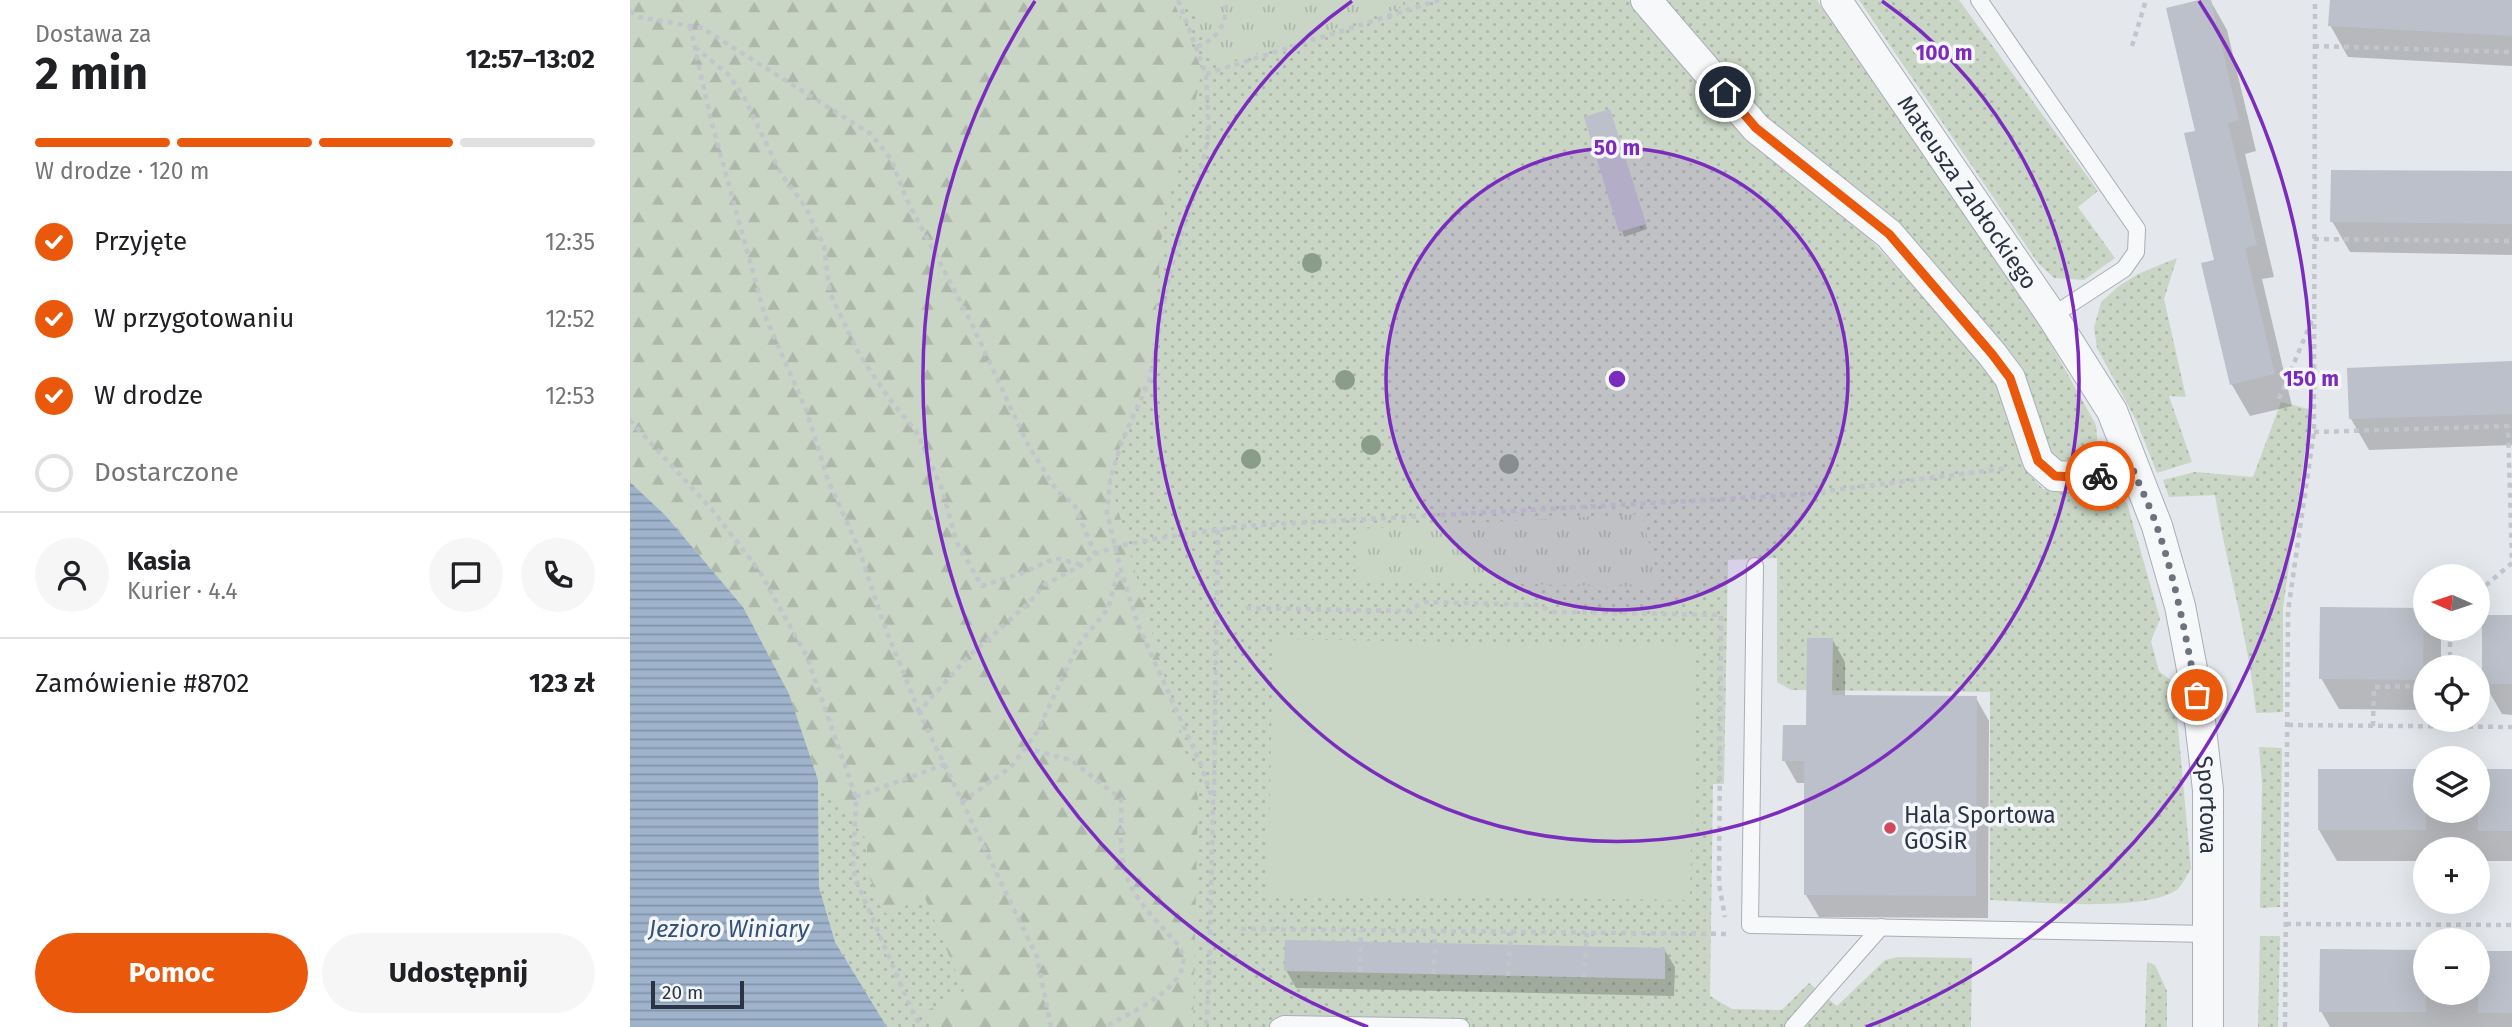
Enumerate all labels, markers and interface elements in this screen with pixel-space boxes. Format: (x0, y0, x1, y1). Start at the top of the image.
text: Dostawa za (35, 20, 152, 48)
text: 100 m (1915, 40, 1973, 66)
text: 12:57–13:02 (466, 44, 595, 75)
text: 2 min (35, 46, 148, 101)
pin (1695, 62, 1755, 122)
icon: home (1706, 73, 1744, 111)
street label: Mateusza Zabłockiego (1891, 90, 2044, 295)
text: 50 m (1594, 135, 1640, 161)
text: W drodze · 120 m (35, 157, 209, 185)
icon: check (35, 223, 73, 261)
text: Przyjęte (94, 226, 187, 257)
text: 12:35 (545, 228, 595, 256)
icon: check (35, 300, 73, 338)
text: W przygotowaniu (94, 303, 294, 334)
text: 12:52 (545, 305, 595, 333)
text: 150 m (2283, 366, 2339, 392)
centre of rings (1605, 367, 1629, 391)
icon: check (35, 377, 73, 415)
text: W drodze (94, 380, 203, 411)
text: 12:53 (545, 382, 595, 410)
courier (2065, 441, 2135, 511)
text: Dostarczone (94, 457, 239, 488)
icon: bike (2081, 457, 2119, 495)
button: person (35, 538, 109, 612)
button: chat (429, 538, 503, 612)
button: phone (521, 538, 595, 612)
text: Kasia (127, 546, 191, 577)
north arrow (2413, 564, 2490, 640)
map controls (2413, 564, 2490, 1005)
text: Kurier · 4.4 (127, 577, 237, 605)
button: locate (2413, 655, 2490, 732)
pin (2167, 665, 2227, 725)
text: Zamówienie #8702 (35, 668, 249, 699)
text: 123 zł (529, 668, 595, 699)
icon: bag (2178, 676, 2216, 714)
button: layers (2413, 746, 2490, 823)
street label: Sportowa (2190, 754, 2223, 854)
place label: Hala Sportowa GOSiR (1904, 801, 2056, 855)
marker: Hala Sportowa GOSiR (1882, 820, 1898, 836)
button: + (2413, 837, 2490, 914)
water label: Jezioro Winiary (647, 915, 811, 943)
button: − (2413, 928, 2490, 1005)
button: Pomoc (35, 933, 308, 1013)
button: Udostępnij (322, 933, 595, 1013)
scale bar (651, 978, 744, 1010)
text: 20 m (662, 981, 703, 1004)

